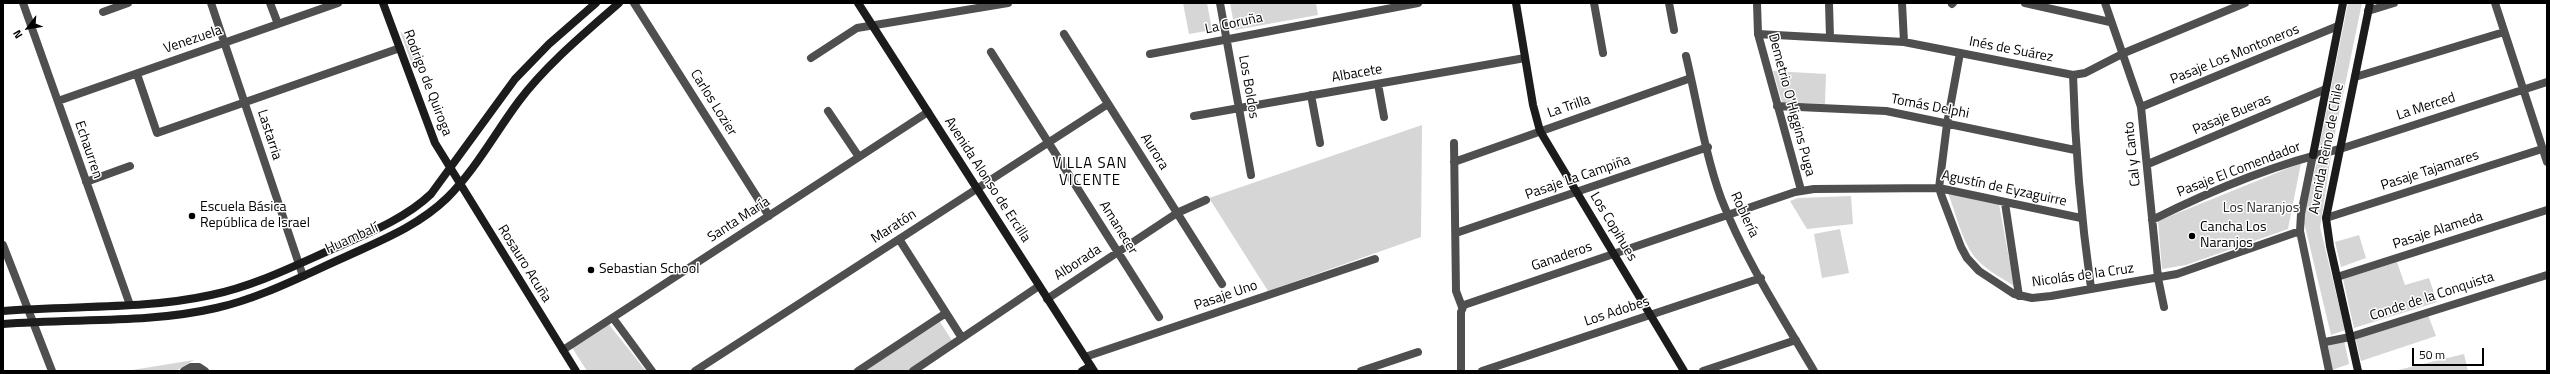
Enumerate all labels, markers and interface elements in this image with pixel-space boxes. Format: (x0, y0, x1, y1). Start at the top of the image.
north arrow (8, 8, 48, 48)
street label: La Coruña (1204, 10, 1264, 38)
street label: Pasaje Los Montoneros (2168, 21, 2302, 89)
street label: Venezuela (162, 22, 224, 58)
text: N (9, 27, 27, 42)
street label: Rodrigo de Quiroga (399, 27, 455, 139)
street label: Demetrio O'Higgins Puga (1764, 32, 1818, 178)
street label: Inés de Suárez (1968, 34, 2054, 66)
street label: Los Boldos (1234, 54, 1262, 120)
street label: Albacete (1330, 61, 1384, 87)
street label: Carlos Lozier (686, 67, 740, 139)
street label: Avenida Reino de Chile (2306, 82, 2348, 216)
street label: La Merced (2395, 90, 2457, 124)
street label: Tomás Delphi (1890, 91, 1970, 123)
street label: Pasaje Bueras (2190, 91, 2274, 139)
street label: La Trilla (1545, 92, 1593, 122)
street label: Lastarria (253, 108, 285, 162)
street label: Avenida Alonso de Ercilla (940, 114, 1034, 246)
street label: Echaurren (70, 119, 106, 181)
street label: Cal y Canto (2121, 121, 2145, 187)
street label: Aurora (1136, 131, 1172, 173)
street label: Pasaje El Comendador (2175, 139, 2303, 201)
street label: Pasaje Tajamares (2379, 147, 2481, 195)
street label: Pasaje La Campiña (1523, 152, 1633, 204)
district label: VILLA SAN VICENTE (1052, 155, 1128, 190)
street label: Agustín de Eyzaguirre (1940, 168, 2068, 210)
street label: Los Copihues (1586, 189, 1640, 265)
street label: Roblería (1726, 189, 1762, 241)
street label: Santa María (705, 194, 773, 246)
street label: Amanecer (1095, 198, 1141, 258)
place label: Escuela Básica República de Israel (200, 200, 310, 232)
park label: Los Naranjos (2223, 201, 2299, 217)
street label: Maratón (868, 206, 920, 248)
street label: Pasaje Alameda (2391, 209, 2485, 253)
marker: Escuela Básica República de Israel (187, 211, 197, 221)
street label: Huambalí (323, 220, 381, 258)
place label: Cancha Los Naranjos (2200, 220, 2266, 252)
street label: Rosauro Acuña (493, 222, 555, 306)
marker: Cancha Los Naranjos (2187, 231, 2197, 241)
street label: Ganaderos (1529, 239, 1595, 275)
street label: Alborada (1051, 242, 1105, 284)
street label: Nicolás de la Cruz (2031, 261, 2135, 291)
place label: Sebastian School (599, 262, 699, 278)
marker: Sebastian School (586, 265, 596, 275)
street label: Conde de la Conquista (2368, 269, 2496, 325)
street label: Pasaje Uno (1192, 277, 1260, 315)
street label: Los Adobes (1582, 294, 1652, 330)
scale bar (2414, 340, 2486, 366)
text: 50 m (2419, 345, 2445, 364)

